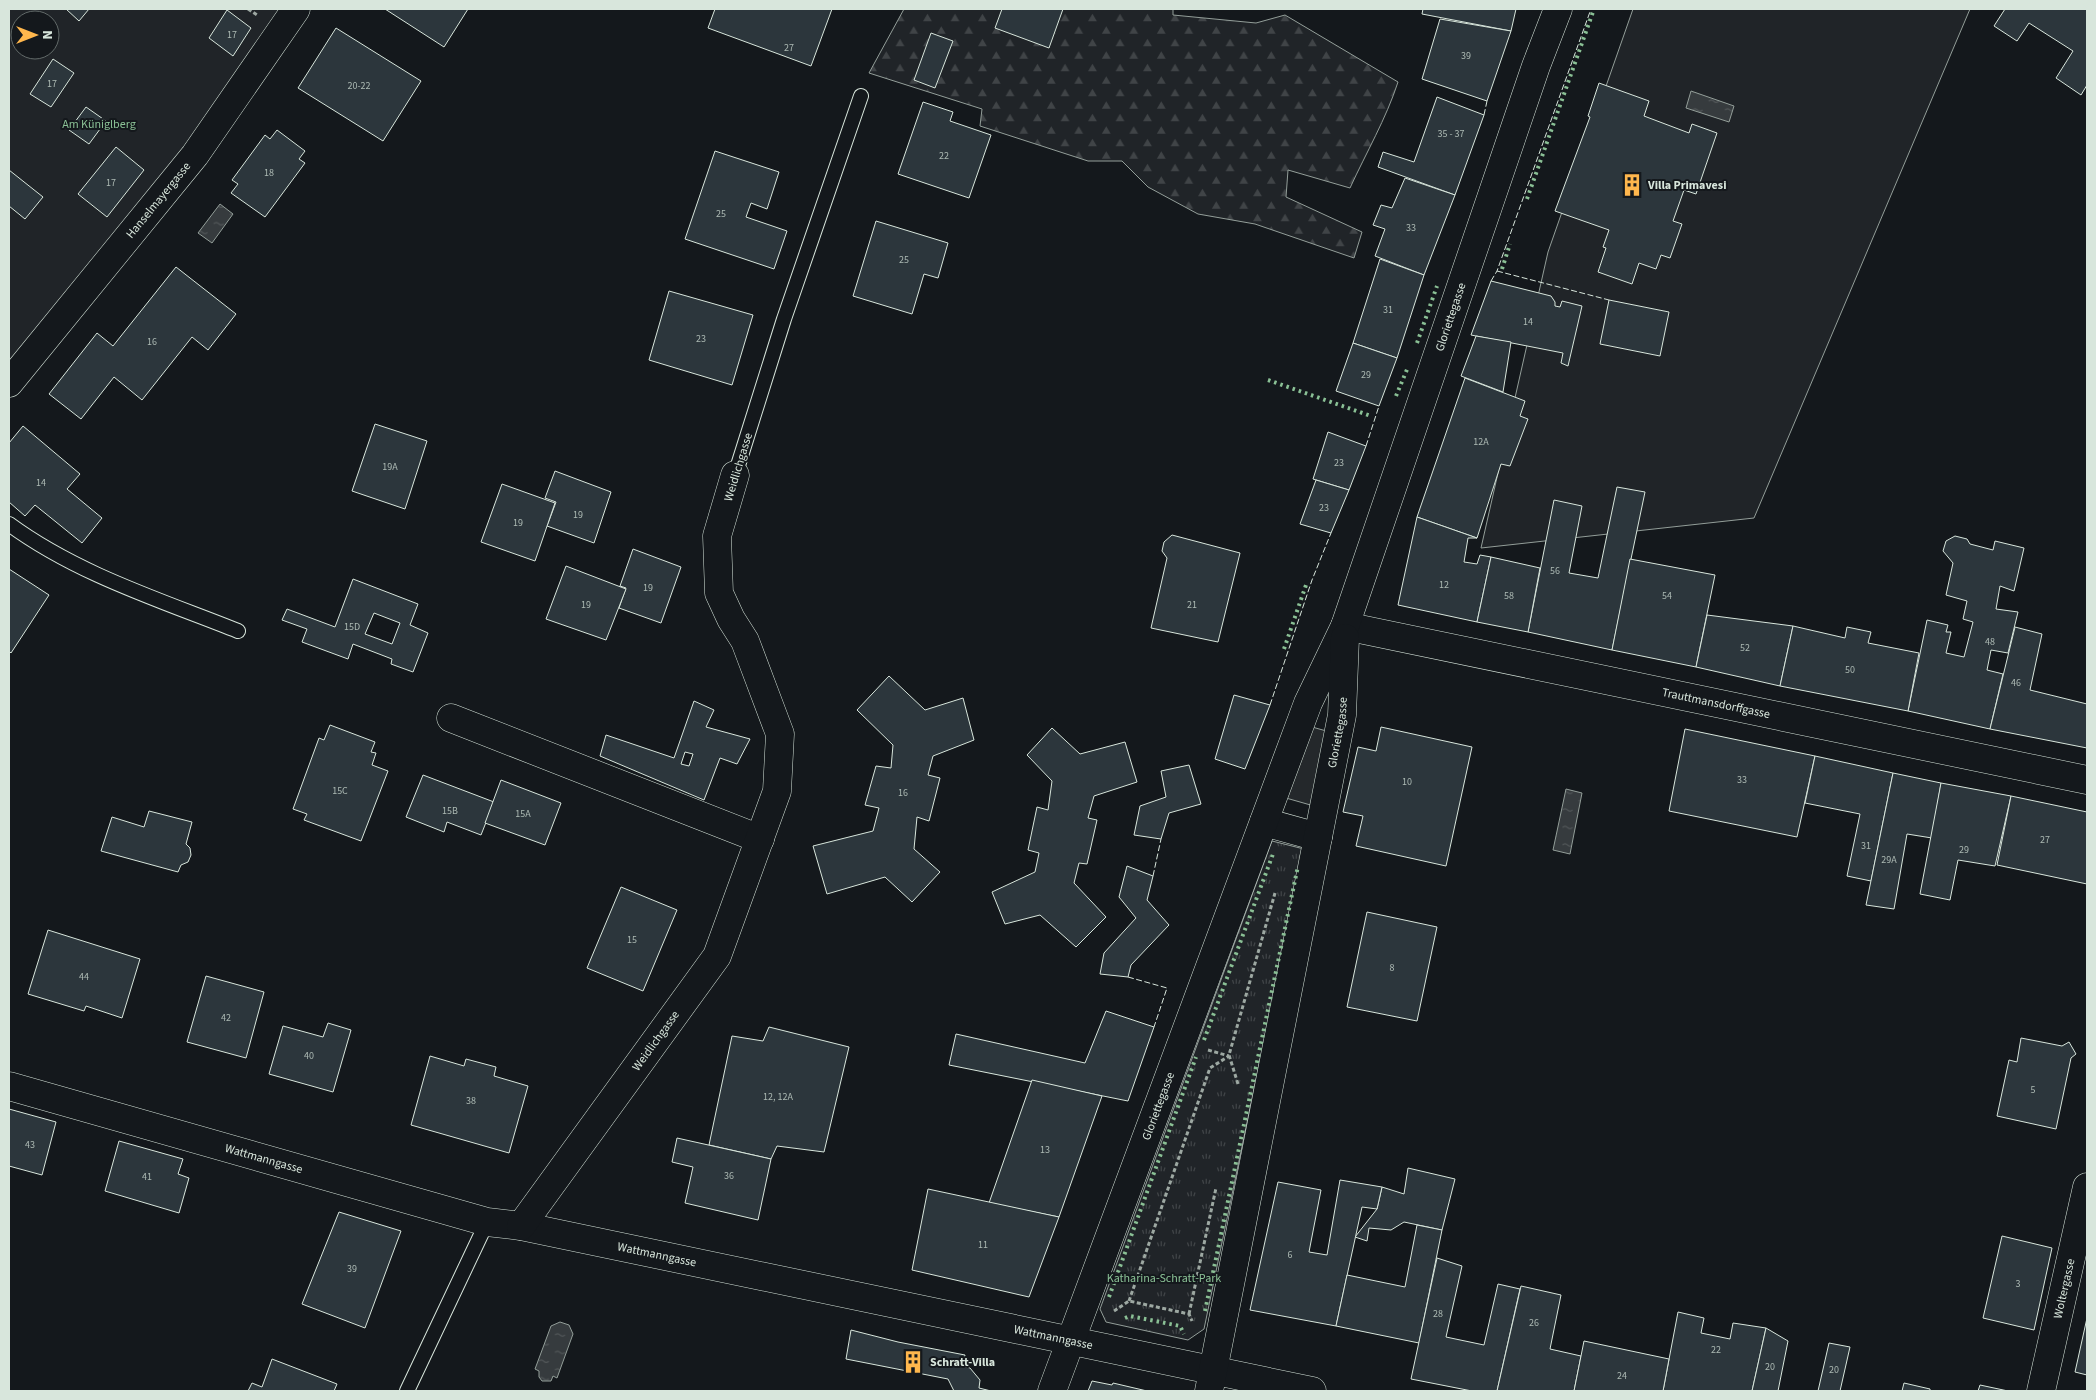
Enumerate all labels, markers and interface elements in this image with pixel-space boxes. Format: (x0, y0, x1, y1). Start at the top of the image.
north arrow (10, 10, 60, 60)
house number: 17 (227, 28, 237, 42)
text: N (37, 30, 57, 40)
house number: 27 (784, 41, 794, 55)
house number: 39 (1461, 49, 1471, 63)
house number: 17 (47, 77, 57, 91)
house number: 20-22 (348, 79, 371, 93)
park label: Am Küniglberg (62, 116, 136, 133)
house number: 35 - 37 (1438, 127, 1465, 141)
house number: 22 (939, 149, 949, 163)
street label: Hanselmayergasse (122, 159, 195, 242)
house number: 18 (264, 166, 274, 180)
building icon: Villa Primavesi (1619, 172, 1645, 198)
house number: 17 (106, 176, 116, 190)
place label: Villa Primavesi (1647, 177, 1726, 194)
house number: 25 (716, 207, 726, 221)
house number: 33 (1406, 221, 1416, 235)
house number: 25 (899, 253, 909, 267)
street label: Gloriettegasse (1431, 281, 1470, 354)
house number: 31 (1383, 303, 1393, 317)
house number: 14 (1523, 315, 1533, 329)
house number: 23 (696, 332, 706, 346)
house number: 16 (147, 335, 157, 349)
house number: 29 (1361, 368, 1371, 382)
street label: Weidlichgasse (720, 431, 757, 504)
house number: 12A (1473, 435, 1489, 449)
house number: 23 (1334, 456, 1344, 470)
house number: 19A (382, 460, 398, 474)
house number: 14 (36, 476, 46, 490)
house number: 23 (1319, 501, 1329, 515)
house number: 19 (573, 508, 583, 522)
house number: 19 (513, 516, 523, 530)
house number: 56 (1550, 564, 1560, 578)
house number: 12 (1439, 578, 1449, 592)
house number: 19 (643, 581, 653, 595)
house number: 58 (1504, 589, 1514, 603)
house number: 54 (1662, 589, 1672, 603)
house number: 19 (581, 598, 591, 612)
house number: 21 (1187, 598, 1197, 612)
house number: 15D (344, 620, 360, 634)
house number: 48 (1985, 635, 1995, 649)
house number: 52 (1740, 641, 1750, 655)
house number: 50 (1845, 663, 1855, 677)
house number: 46 (2011, 676, 2021, 690)
street label: Trauttmansdorffgasse (1660, 684, 1772, 723)
street label: Gloriettegasse (1324, 697, 1352, 769)
house number: 33 (1737, 773, 1747, 787)
house number: 10 (1402, 775, 1412, 789)
house number: 15C (332, 784, 348, 798)
house number: 16 (898, 786, 908, 800)
house number: 15B (442, 804, 458, 818)
house number: 15A (515, 807, 531, 821)
house number: 27 (2040, 833, 2050, 847)
house number: 31 (1861, 839, 1871, 853)
house number: 29 (1959, 843, 1969, 857)
house number: 29A (1881, 853, 1897, 867)
house number: 15 (627, 933, 637, 947)
house number: 8 (1390, 961, 1395, 975)
house number: 44 (79, 970, 89, 984)
street label: Weidlichgasse (628, 1007, 684, 1075)
house number: 42 (221, 1011, 231, 1025)
house number: 40 (304, 1049, 314, 1063)
street label: Gloriettegasse (1138, 1070, 1179, 1143)
house number: 5 (2031, 1083, 2036, 1097)
house number: 12, 12A (763, 1090, 793, 1104)
house number: 38 (466, 1094, 476, 1108)
house number: 43 (25, 1138, 35, 1152)
street label: Wattmanngasse (223, 1140, 305, 1178)
house number: 13 (1040, 1143, 1050, 1157)
house number: 36 (724, 1169, 734, 1183)
house number: 41 (142, 1170, 152, 1184)
street label: Wattmanngasse (616, 1238, 698, 1271)
house number: 11 (978, 1238, 988, 1252)
house number: 6 (1288, 1248, 1293, 1262)
street label: Woltergasse (2050, 1257, 2080, 1320)
house number: 39 (347, 1262, 357, 1276)
park label: Katharina-Schratt-Park (1107, 1270, 1221, 1287)
house number: 3 (2016, 1277, 2021, 1291)
house number: 28 (1433, 1307, 1443, 1321)
house number: 26 (1529, 1316, 1539, 1330)
street label: Wattmanngasse (1012, 1321, 1094, 1354)
house number: 22 (1711, 1343, 1721, 1357)
building icon: Schratt-Villa (900, 1349, 926, 1375)
place label: Schratt-Villa (930, 1354, 995, 1371)
house number: 20 (1765, 1360, 1775, 1374)
house number: 20 (1829, 1363, 1839, 1377)
house number: 24 (1617, 1369, 1627, 1383)

